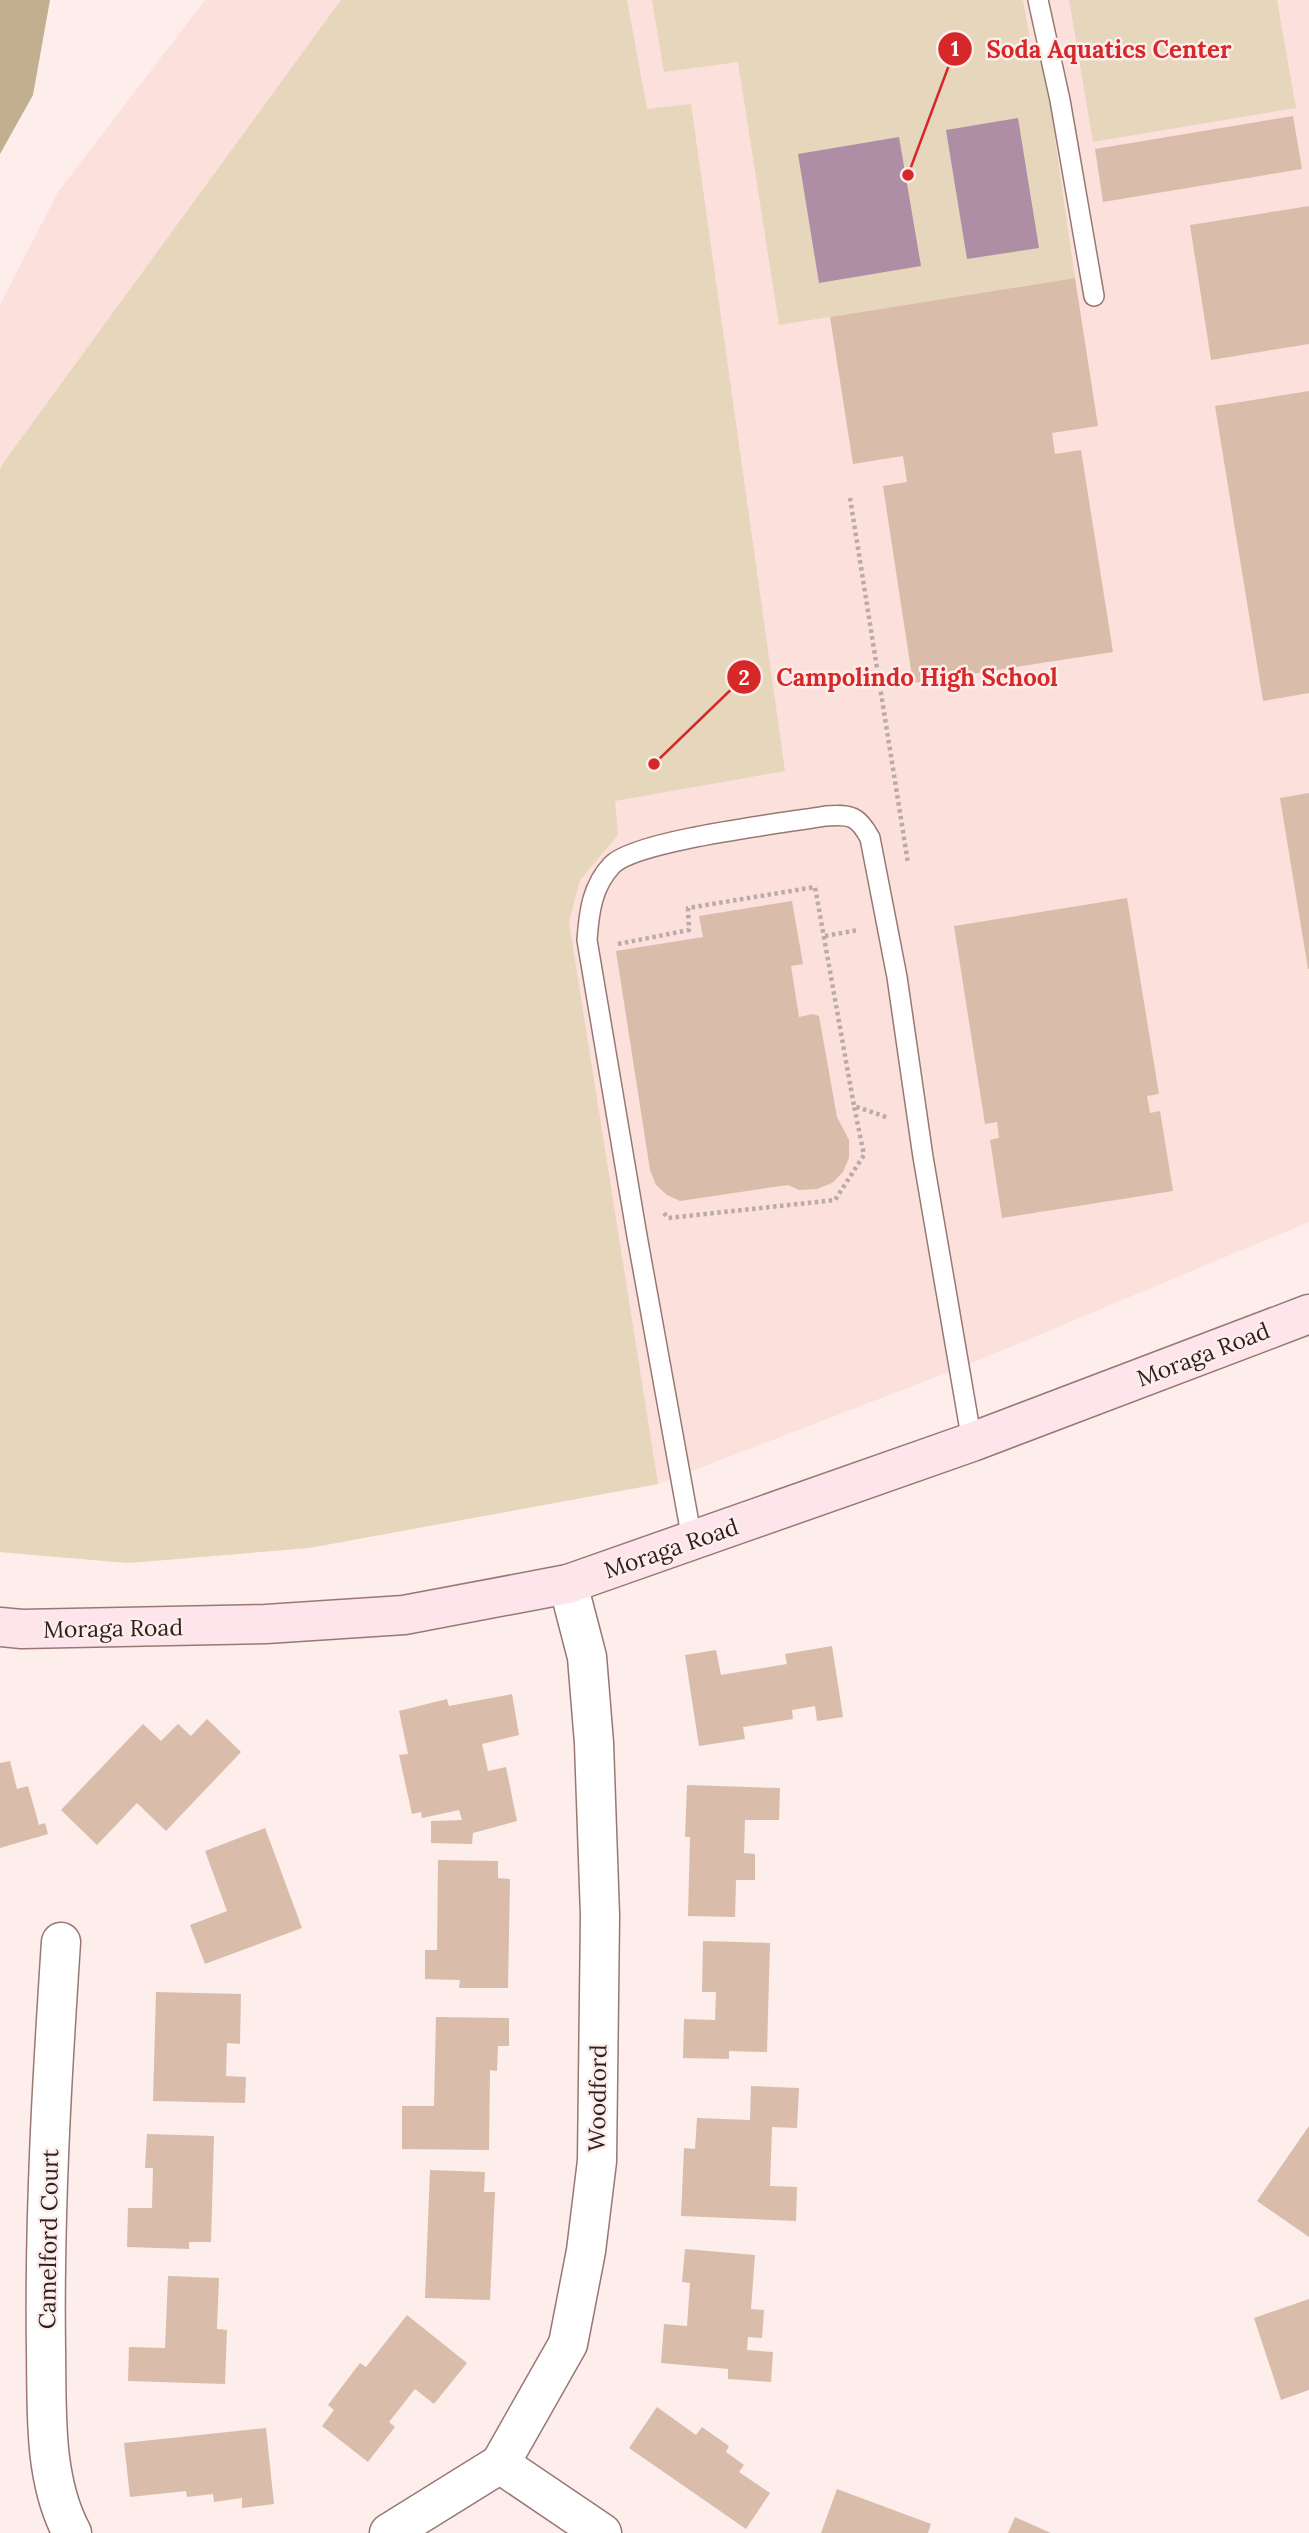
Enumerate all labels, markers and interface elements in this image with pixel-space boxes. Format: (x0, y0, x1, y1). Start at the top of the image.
callout: Soda Aquatics Center (937, 27, 1245, 72)
text: Soda Aquatics Center (986, 34, 1232, 65)
text: 1 (951, 35, 959, 62)
callout: Campolindo High School (727, 655, 1071, 700)
text: Campolindo High School (776, 662, 1058, 693)
text: 2 (738, 664, 750, 691)
street label: Moraga Road (1132, 1315, 1274, 1393)
street label: Moraga Road (600, 1511, 742, 1585)
street label: Moraga Road (43, 1612, 184, 1644)
street label: Woodford (582, 2044, 612, 2152)
street label: Camelford Court (32, 2149, 64, 2329)

